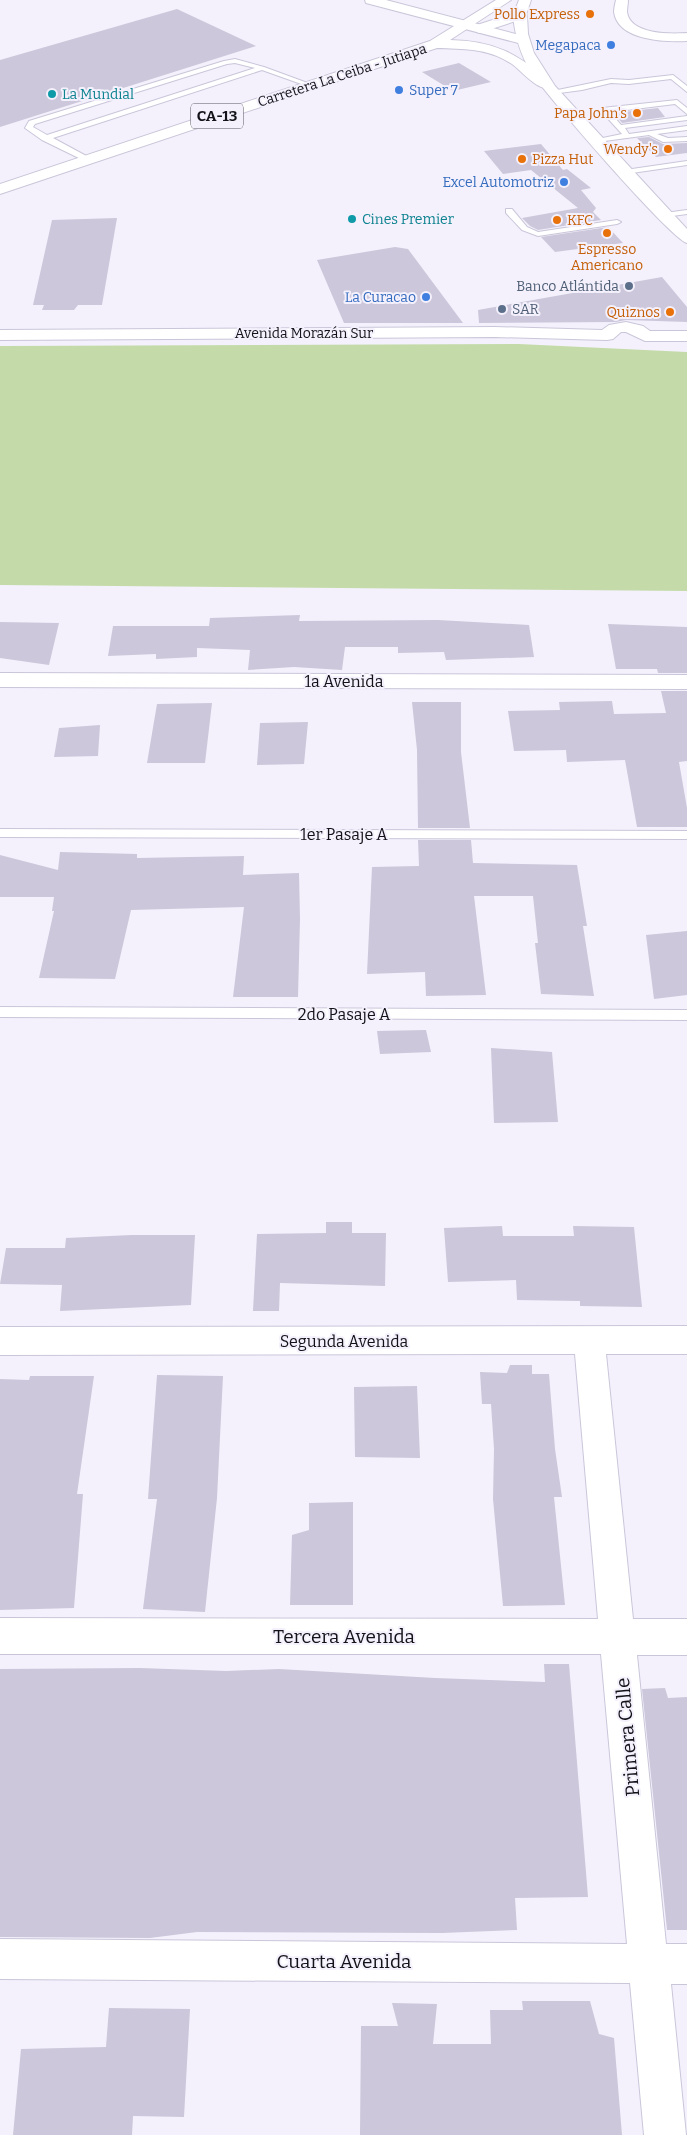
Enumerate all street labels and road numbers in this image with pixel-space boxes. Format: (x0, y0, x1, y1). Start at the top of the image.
street label: Carretera La Ceiba - Jutiapa (255, 40, 429, 111)
road number: CA-13 (191, 104, 243, 128)
street label: Avenida Morazán Sur (235, 325, 373, 342)
street label: 1a Avenida (305, 672, 384, 691)
street label: 1er Pasaje A (300, 825, 388, 844)
street label: 2do Pasaje A (298, 1005, 391, 1024)
street label: Segunda Avenida (280, 1332, 409, 1351)
street label: Tercera Avenida (273, 1625, 416, 1648)
street label: Primera Calle (611, 1677, 644, 1797)
street label: Cuarta Avenida (277, 1950, 412, 1973)

